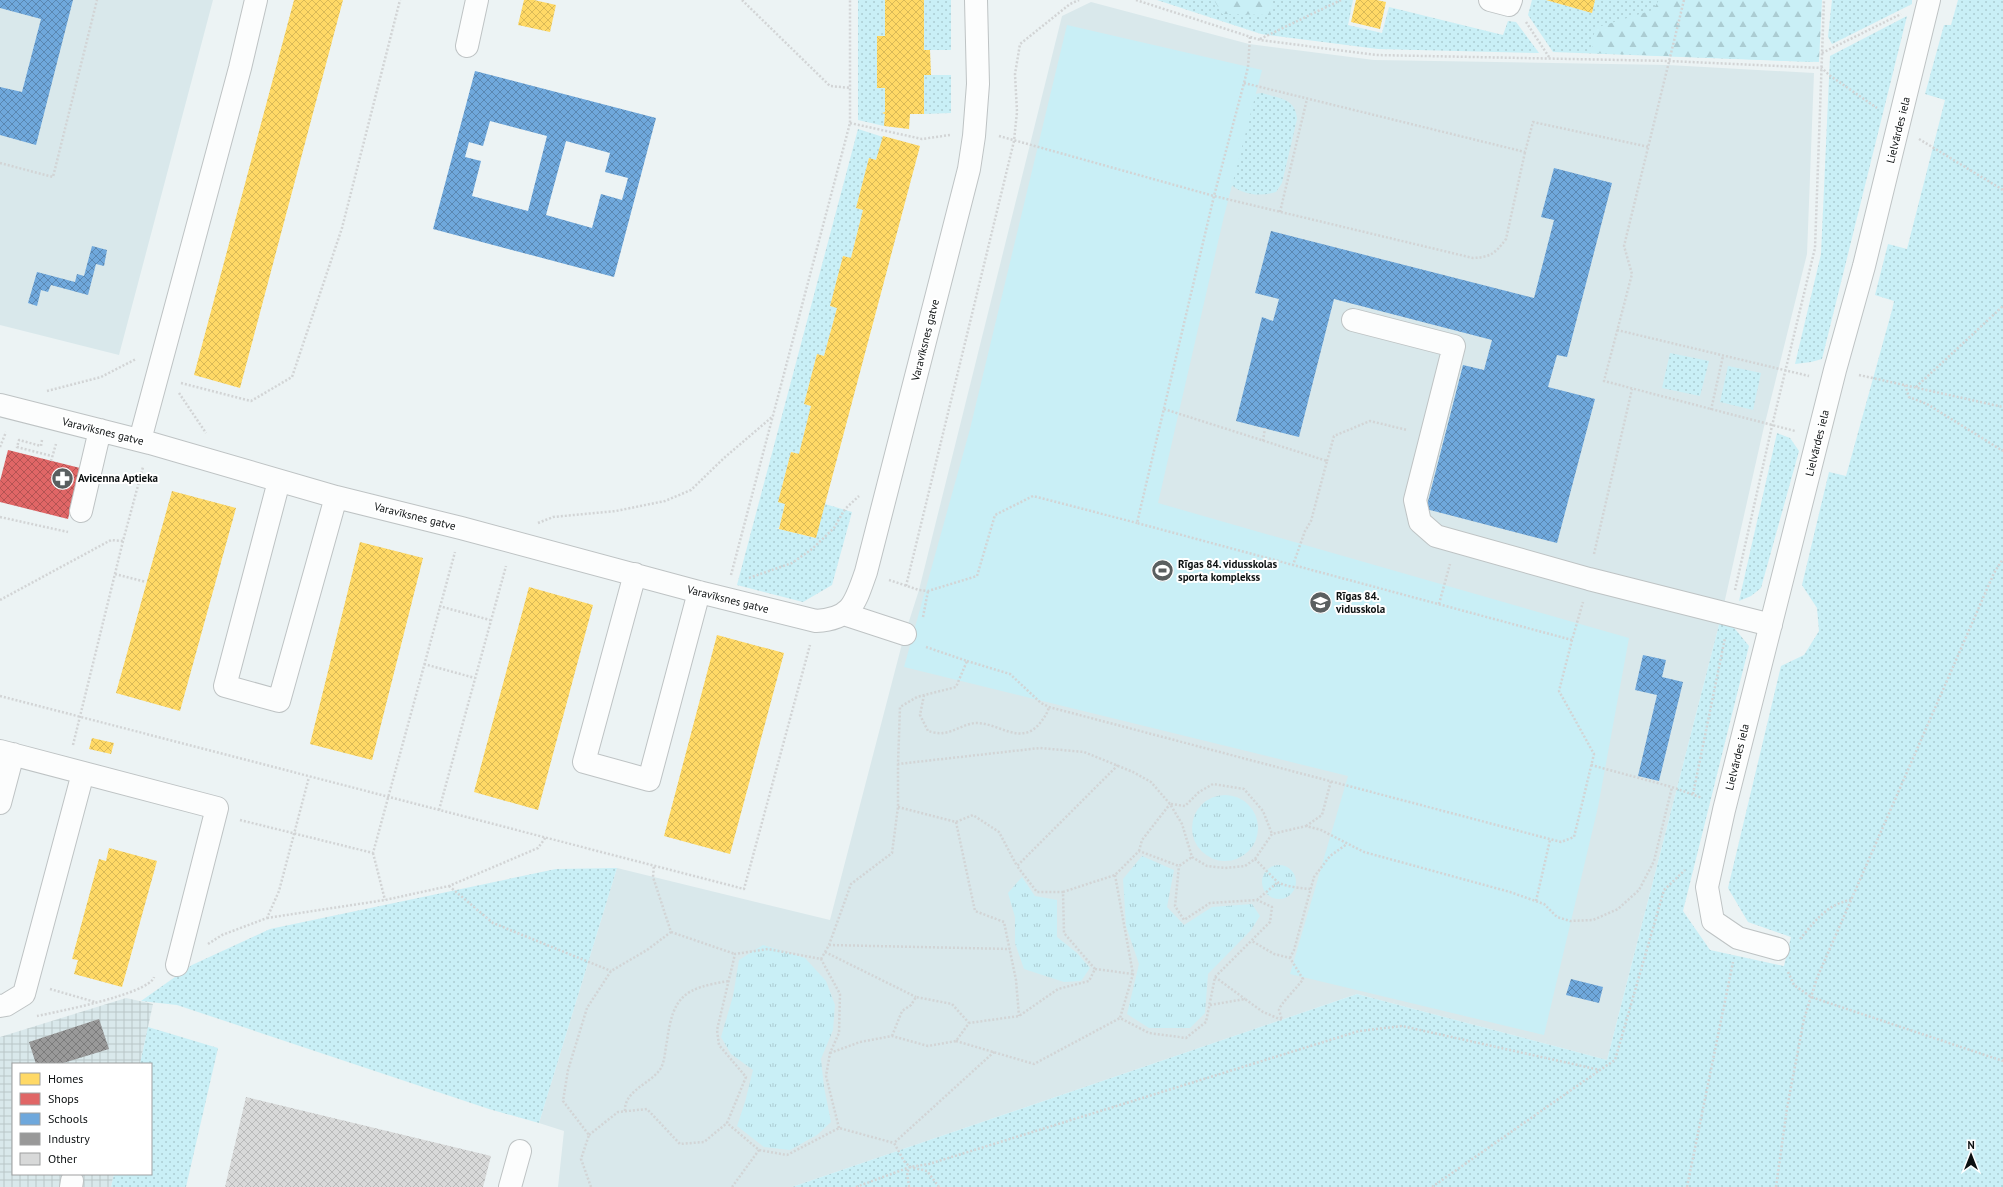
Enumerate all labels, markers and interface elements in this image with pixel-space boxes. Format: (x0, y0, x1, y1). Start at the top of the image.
street label: Lielvārdes iela (1883, 95, 1913, 165)
street label: Varavīksnes gatve (908, 297, 942, 383)
street label: Lielvārdes iela (1802, 408, 1832, 478)
street label: Varavīksnes gatve (60, 414, 146, 448)
pharmacy icon: Avicenna Aptieka (49, 465, 75, 491)
place label: Avicenna Aptieka (78, 471, 158, 485)
street label: Varavīksnes gatve (372, 499, 458, 533)
sports icon: Rīgas 84. vidusskolas sporta komplekss (1149, 557, 1175, 583)
place label: Rīgas 84. vidusskolas sporta komplekss (1178, 557, 1278, 584)
street label: Varavīksnes gatve (685, 582, 771, 616)
school or university icon: Rīgas 84. vidusskola (1307, 589, 1333, 615)
place label: Rīgas 84. vidusskola (1335, 589, 1385, 616)
street label: Lielvārdes iela (1722, 722, 1752, 792)
legend (12, 1063, 152, 1175)
text: Homes (48, 1071, 83, 1086)
text: Shops (48, 1091, 79, 1106)
text: Schools (48, 1111, 88, 1126)
text: Industry (48, 1131, 90, 1146)
north arrow (1951, 1135, 1991, 1175)
text: N (1967, 1138, 1975, 1152)
text: Other (48, 1151, 77, 1166)

